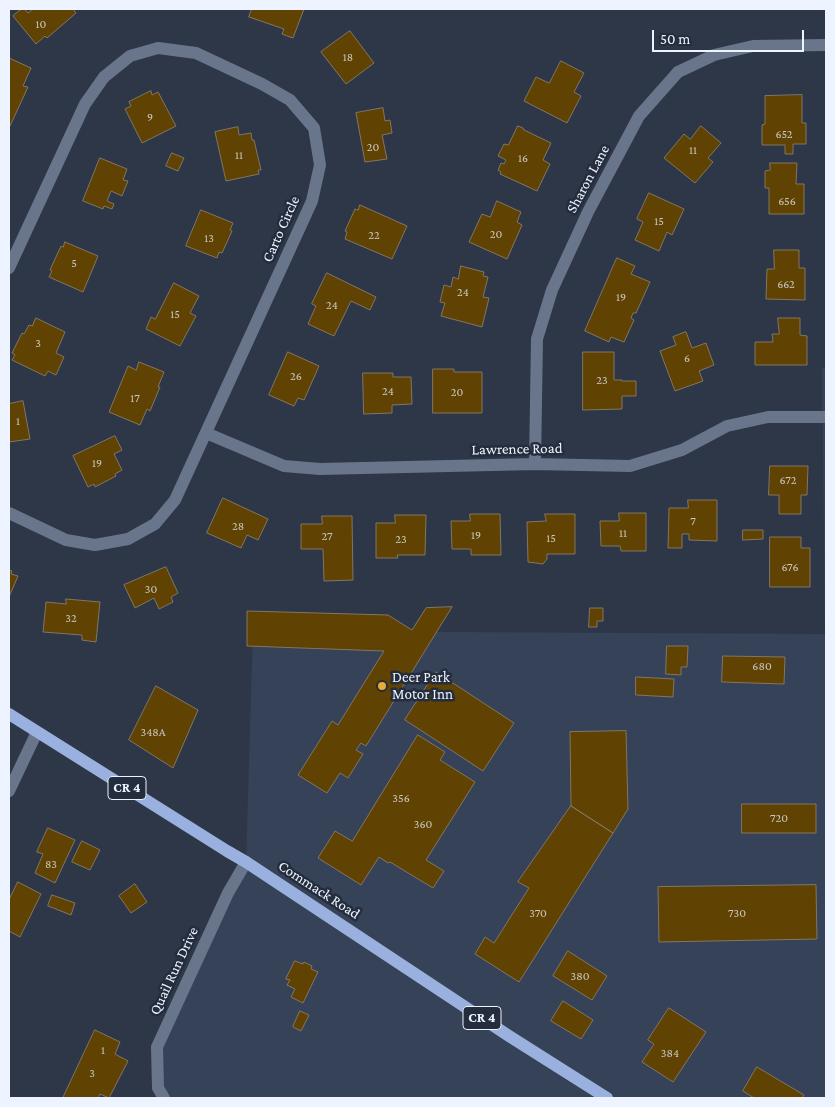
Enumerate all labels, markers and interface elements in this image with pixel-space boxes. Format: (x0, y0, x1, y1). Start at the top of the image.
house number: 10 (36, 17, 46, 31)
scale bar (655, 20, 808, 52)
text: 50 m (660, 31, 690, 47)
house number: 18 (343, 50, 353, 64)
house number: 9 (147, 110, 153, 124)
house number: 652 (775, 127, 793, 141)
house number: 20 (367, 140, 379, 154)
street label: Sharon Lane (563, 142, 613, 216)
house number: 11 (689, 143, 697, 157)
house number: 11 (235, 148, 243, 162)
house number: 16 (518, 151, 528, 165)
street label: Carto Circle (258, 193, 304, 265)
house number: 656 (778, 194, 796, 208)
house number: 15 (654, 214, 664, 228)
house number: 20 (490, 227, 502, 241)
house number: 22 (368, 228, 380, 242)
house number: 13 (204, 231, 214, 245)
house number: 5 (71, 256, 77, 270)
house number: 662 (777, 277, 795, 291)
house number: 24 (457, 285, 469, 299)
house number: 19 (616, 290, 626, 304)
house number: 24 (326, 298, 338, 312)
house number: 15 (170, 307, 180, 321)
house number: 3 (35, 336, 41, 350)
house number: 6 (684, 351, 690, 365)
house number: 26 (290, 369, 302, 383)
house number: 23 (596, 373, 608, 387)
house number: 24 (382, 384, 394, 398)
house number: 20 (451, 385, 463, 399)
house number: 17 (130, 391, 140, 405)
house number: 1 (16, 414, 20, 428)
street label: Lawrence Road (471, 439, 563, 459)
house number: 19 (92, 456, 102, 470)
house number: 672 (780, 473, 796, 487)
house number: 7 (690, 514, 696, 528)
house number: 28 (232, 519, 244, 533)
house number: 11 (619, 526, 627, 540)
house number: 19 (471, 528, 481, 542)
house number: 27 (321, 529, 333, 543)
house number: 15 (546, 531, 556, 545)
house number: 23 (395, 532, 407, 546)
house number: 676 (781, 560, 799, 574)
house number: 30 (145, 582, 157, 596)
house number: 32 (65, 611, 77, 625)
house number: 680 (752, 659, 772, 673)
place label: Deer Park Motor Inn (392, 668, 453, 703)
marker: Deer Park Motor Inn (376, 680, 388, 692)
house number: 348A (140, 725, 166, 739)
road number: CR 4 (108, 776, 146, 800)
house number: 356 (392, 791, 410, 805)
house number: 720 (770, 811, 788, 825)
house number: 360 (414, 817, 432, 831)
house number: 83 (45, 857, 57, 871)
street label: Commack Road (275, 857, 363, 923)
house number: 370 (529, 906, 547, 920)
house number: 730 (728, 906, 746, 920)
street label: Quail Run Drive (146, 924, 202, 1018)
house number: 380 (571, 969, 589, 983)
road number: CR 4 (463, 1006, 501, 1030)
house number: 1 (101, 1043, 105, 1057)
house number: 384 (661, 1046, 679, 1060)
house number: 3 (89, 1066, 95, 1080)

